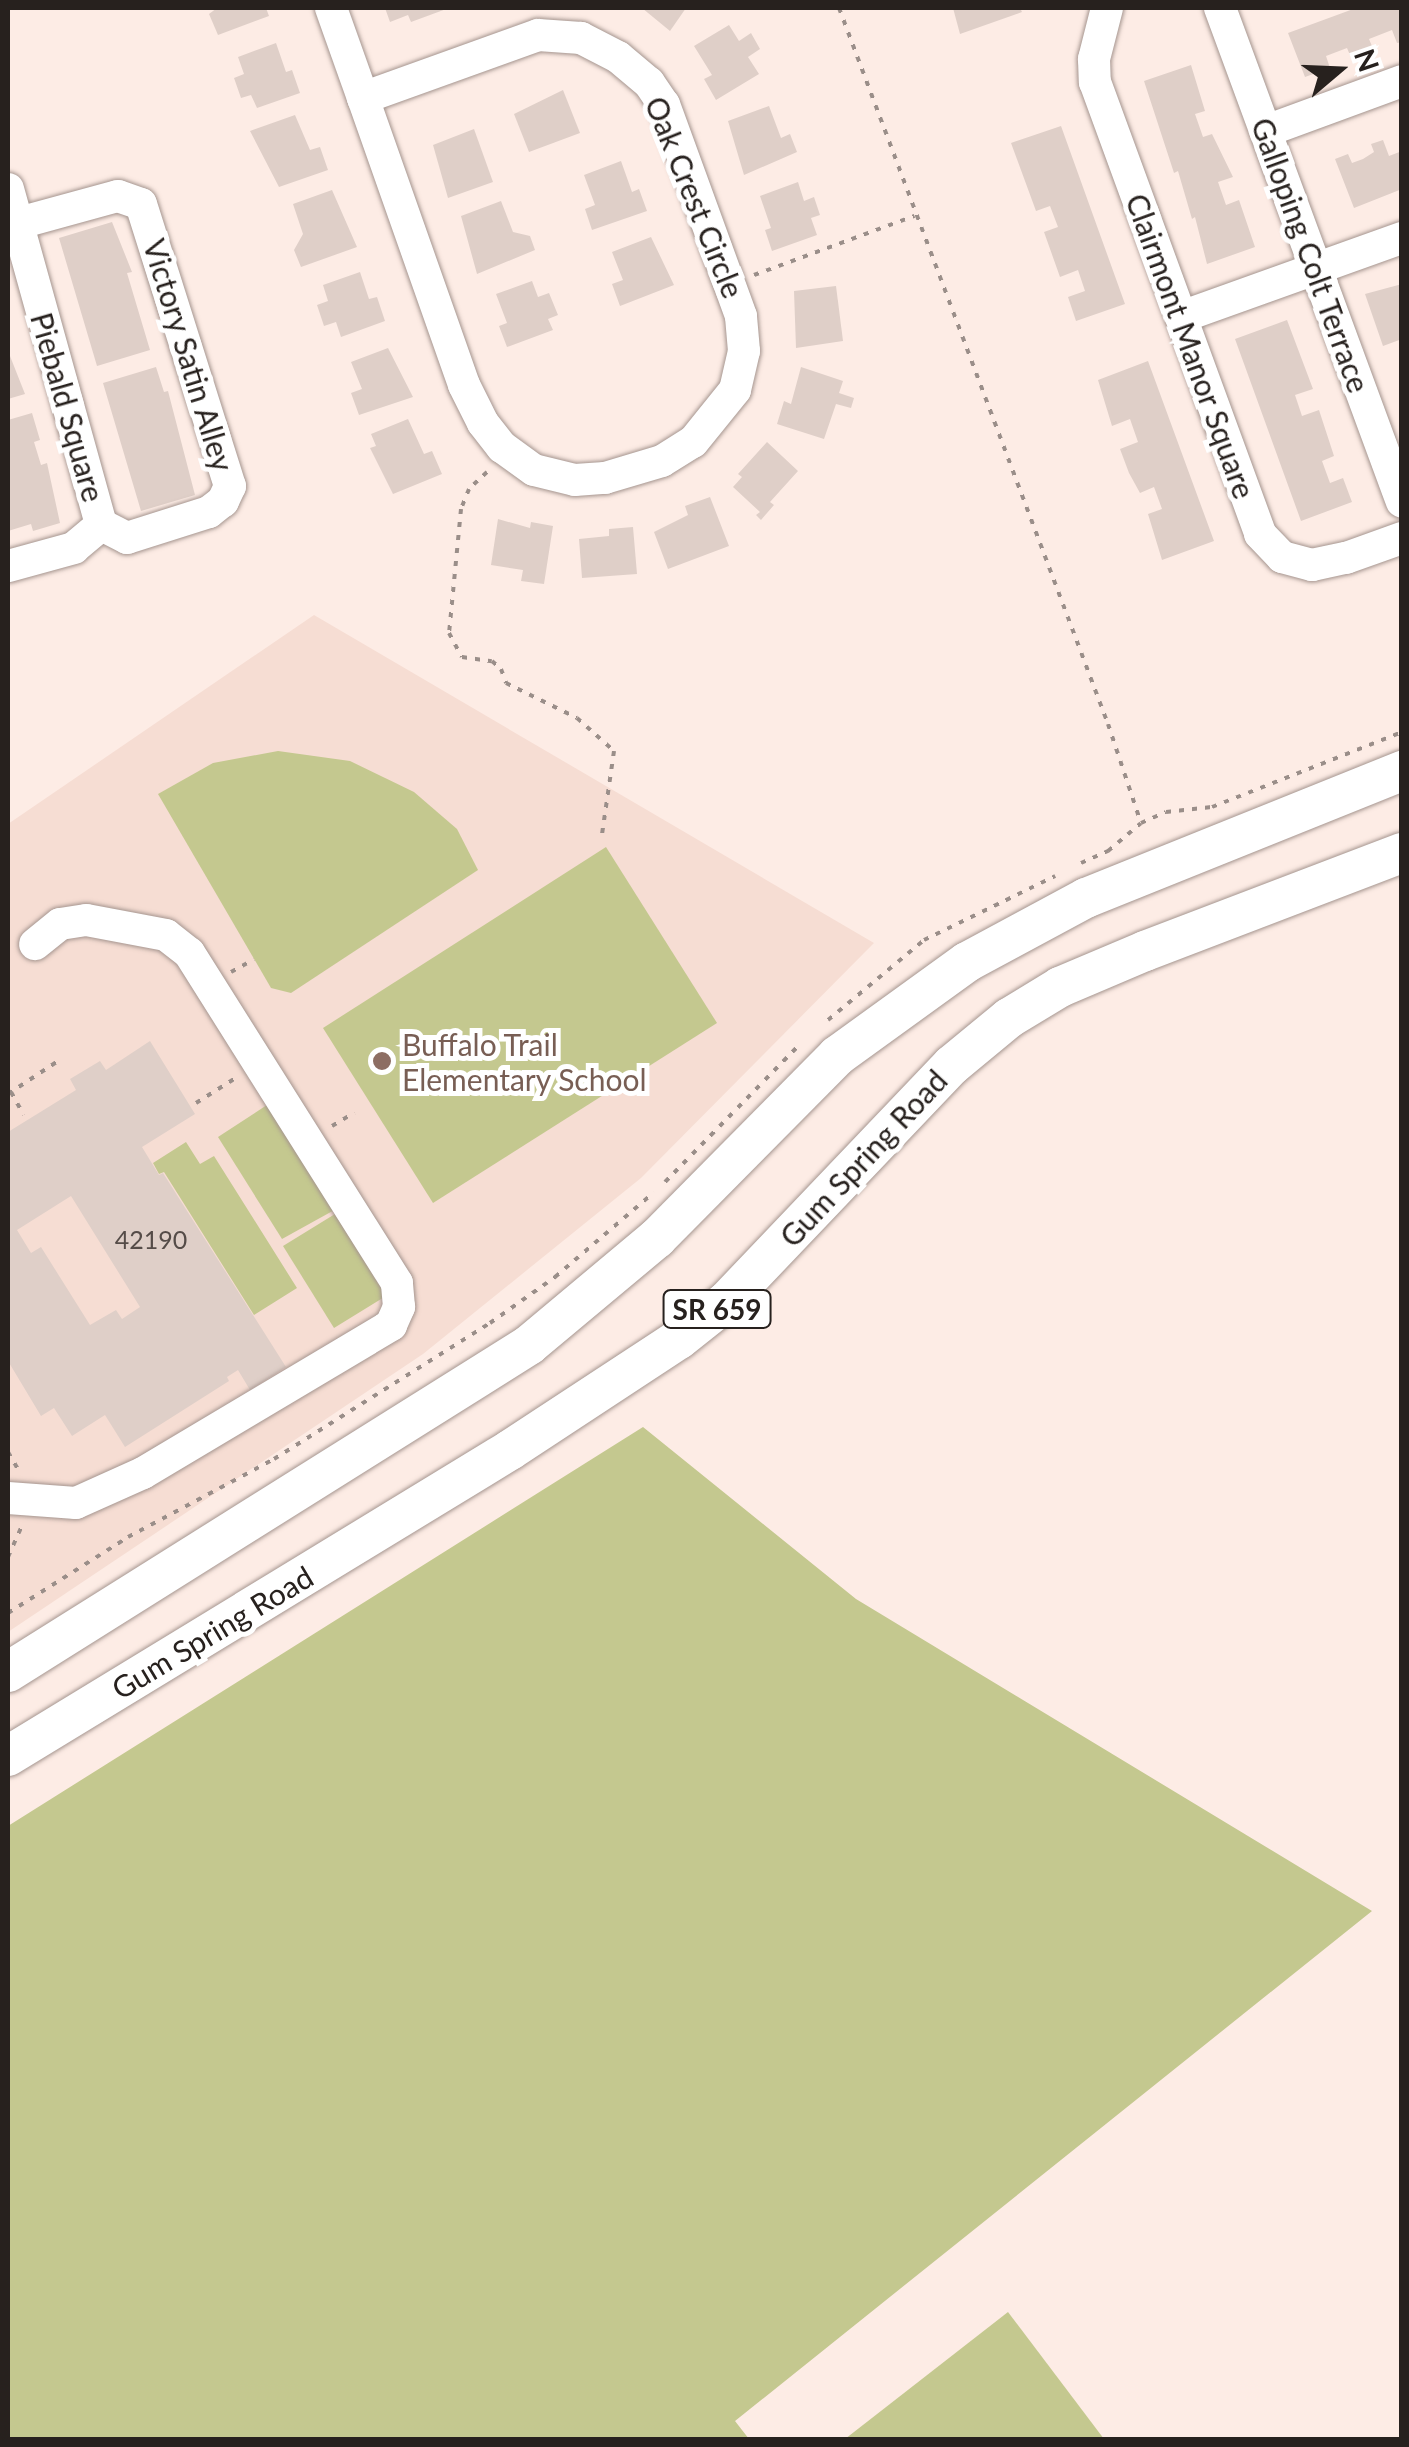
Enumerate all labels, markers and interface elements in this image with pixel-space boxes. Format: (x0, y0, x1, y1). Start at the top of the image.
north arrow (1289, 20, 1389, 120)
text: N (1348, 44, 1387, 76)
street label: Oak Crest Circle (638, 91, 752, 303)
street label: Galloping Colt Terrace (1244, 112, 1378, 398)
street label: Clairmont Manor Square (1119, 188, 1263, 504)
street label: Victory Satin Alley (136, 234, 242, 476)
street label: Piebald Square (24, 308, 112, 506)
place label: Buffalo Trail Elementary School (402, 1026, 647, 1096)
marker: Buffalo Trail Elementary School (371, 1050, 393, 1072)
street label: Gum Spring Road (772, 1062, 954, 1254)
house number: 42190 (115, 1224, 187, 1254)
road number: SR 659 (662, 1286, 772, 1332)
street label: Gum Spring Road (105, 1558, 319, 1706)

